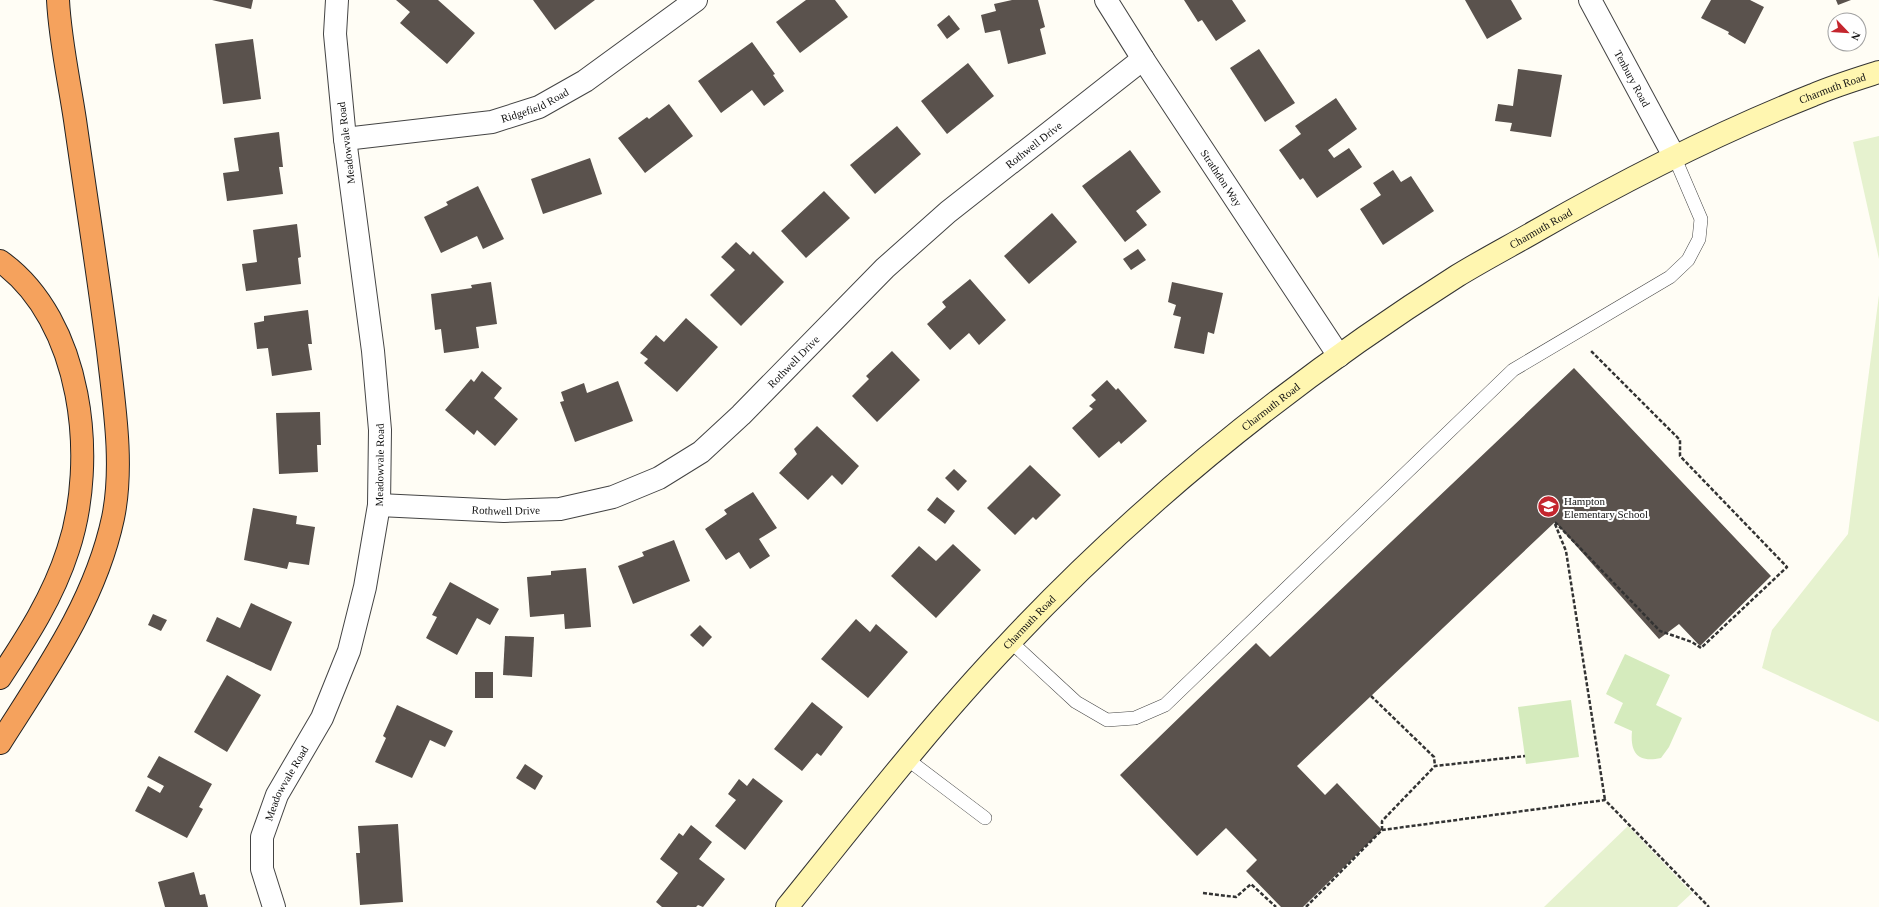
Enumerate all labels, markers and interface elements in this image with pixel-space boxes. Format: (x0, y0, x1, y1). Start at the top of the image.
north arrow (1827, 12, 1867, 52)
text: N (1849, 30, 1863, 42)
street label: Tenbury Road (1612, 48, 1653, 109)
street label: Charmuth Road (1797, 70, 1868, 106)
street label: Ridgefield Road (499, 85, 571, 125)
street label: Meadowvale Road (335, 101, 357, 185)
street label: Rothwell Drive (1003, 119, 1064, 171)
street label: Strathdon Way (1198, 147, 1245, 209)
street label: Charmuth Road (1507, 206, 1575, 251)
street label: Rothwell Drive (765, 333, 822, 390)
street label: Charmuth Road (1239, 380, 1302, 433)
street label: Meadowvale Road (373, 423, 386, 507)
school or university icon: Hampton Elementary School (1535, 494, 1561, 520)
place label: Hampton Elementary School (1564, 495, 1648, 520)
street label: Rothwell Drive (472, 503, 540, 517)
street label: Charmuth Road (1000, 592, 1058, 651)
street label: Meadowvale Road (262, 743, 311, 822)

